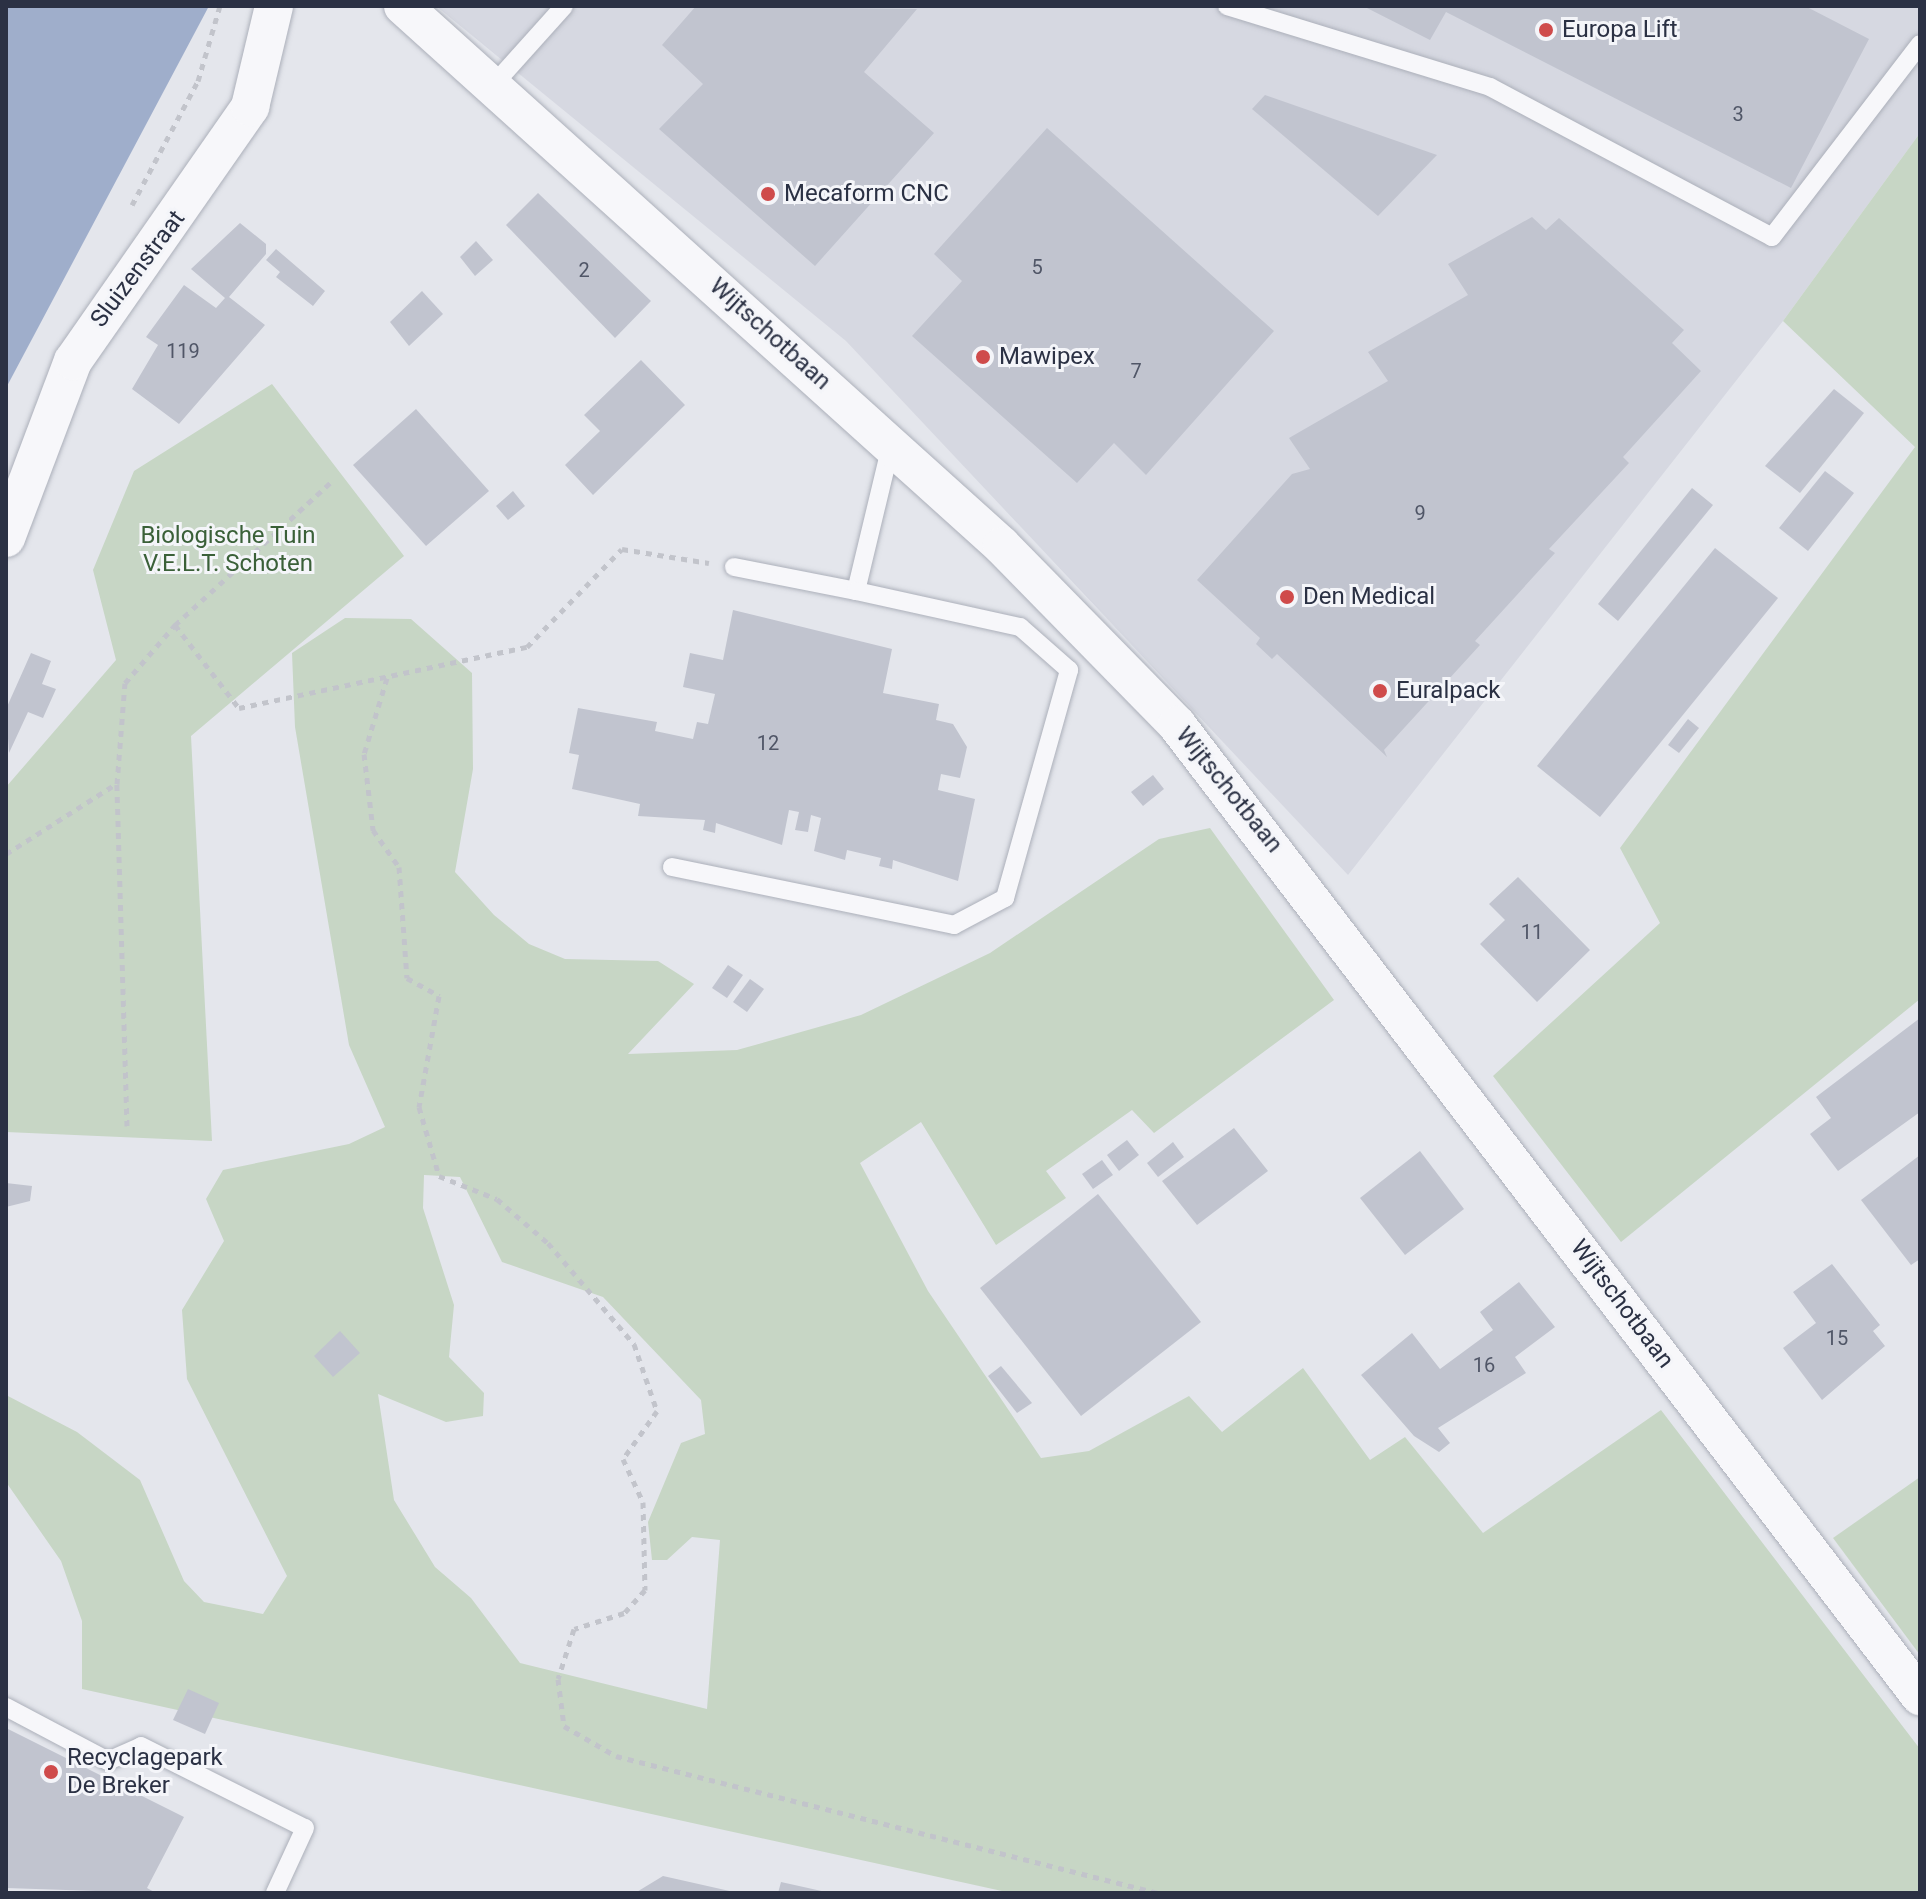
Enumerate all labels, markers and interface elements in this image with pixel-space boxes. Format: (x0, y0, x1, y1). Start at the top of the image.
place label: Europa Lift (1562, 16, 1678, 44)
marker: Europa Lift (1537, 21, 1555, 39)
house number: 3 (1732, 102, 1744, 126)
place label: Mecaform CNC (784, 180, 949, 208)
marker: Mecaform CNC (759, 185, 777, 203)
street label: Sluizenstraat (85, 205, 191, 333)
house number: 5 (1031, 255, 1043, 279)
house number: 2 (578, 258, 590, 282)
street label: Wijtschotbaan (703, 272, 837, 396)
house number: 119 (166, 339, 200, 363)
place label: Mawipex (999, 343, 1095, 371)
marker: Mawipex (974, 348, 992, 366)
house number: 7 (1130, 359, 1142, 383)
house number: 9 (1414, 501, 1426, 525)
park label: Biologische Tuin V.E.L.T. Schoten (140, 522, 316, 578)
place label: Den Medical (1303, 583, 1435, 611)
marker: Den Medical (1278, 588, 1296, 606)
place label: Euralpack (1396, 677, 1500, 705)
marker: Euralpack (1371, 682, 1389, 700)
street label: Wijtschotbaan (1170, 721, 1288, 859)
house number: 12 (757, 731, 779, 755)
house number: 11 (1521, 920, 1543, 944)
street label: Wijtschotbaan (1564, 1234, 1680, 1374)
house number: 15 (1826, 1326, 1848, 1350)
house number: 16 (1473, 1353, 1495, 1377)
place label: Recyclagepark De Breker (67, 1744, 223, 1800)
marker: Recyclagepark De Breker (42, 1763, 60, 1781)

